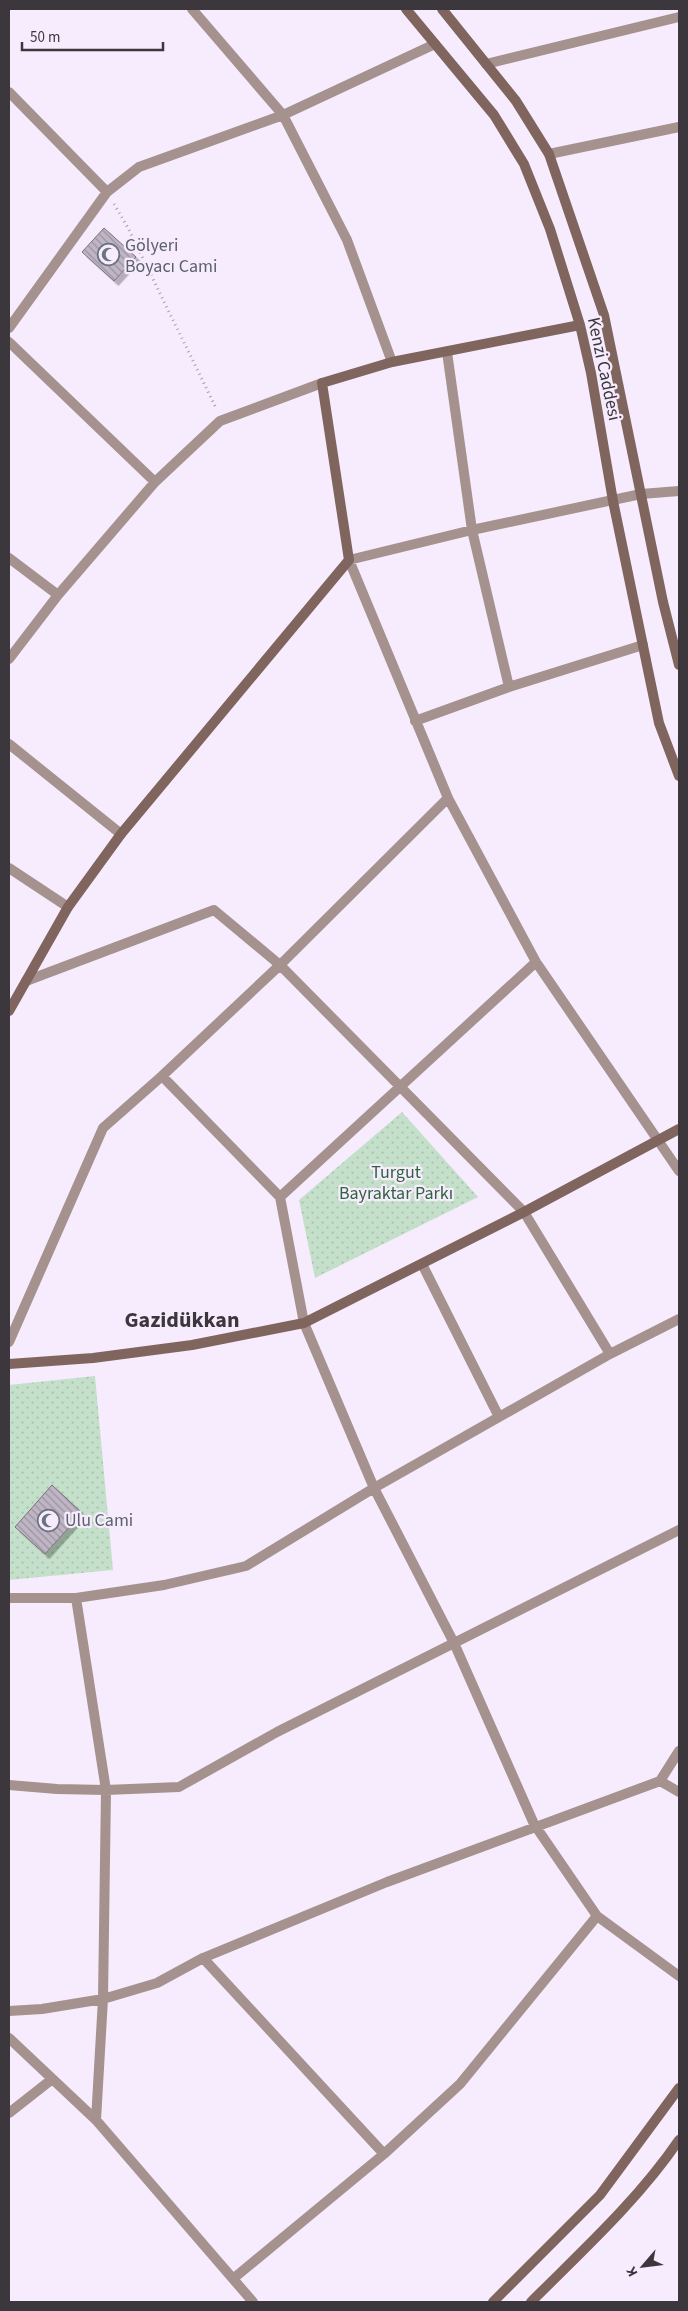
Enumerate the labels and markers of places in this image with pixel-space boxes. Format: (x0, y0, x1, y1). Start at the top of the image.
place label: Gölyeri Boyacı Cami (125, 233, 217, 279)
mosque icon: Gölyeri Boyacı Cami (97, 243, 121, 267)
mosque icon: Ulu Cami (37, 1508, 61, 1532)
place label: Ulu Cami (65, 1508, 133, 1533)

